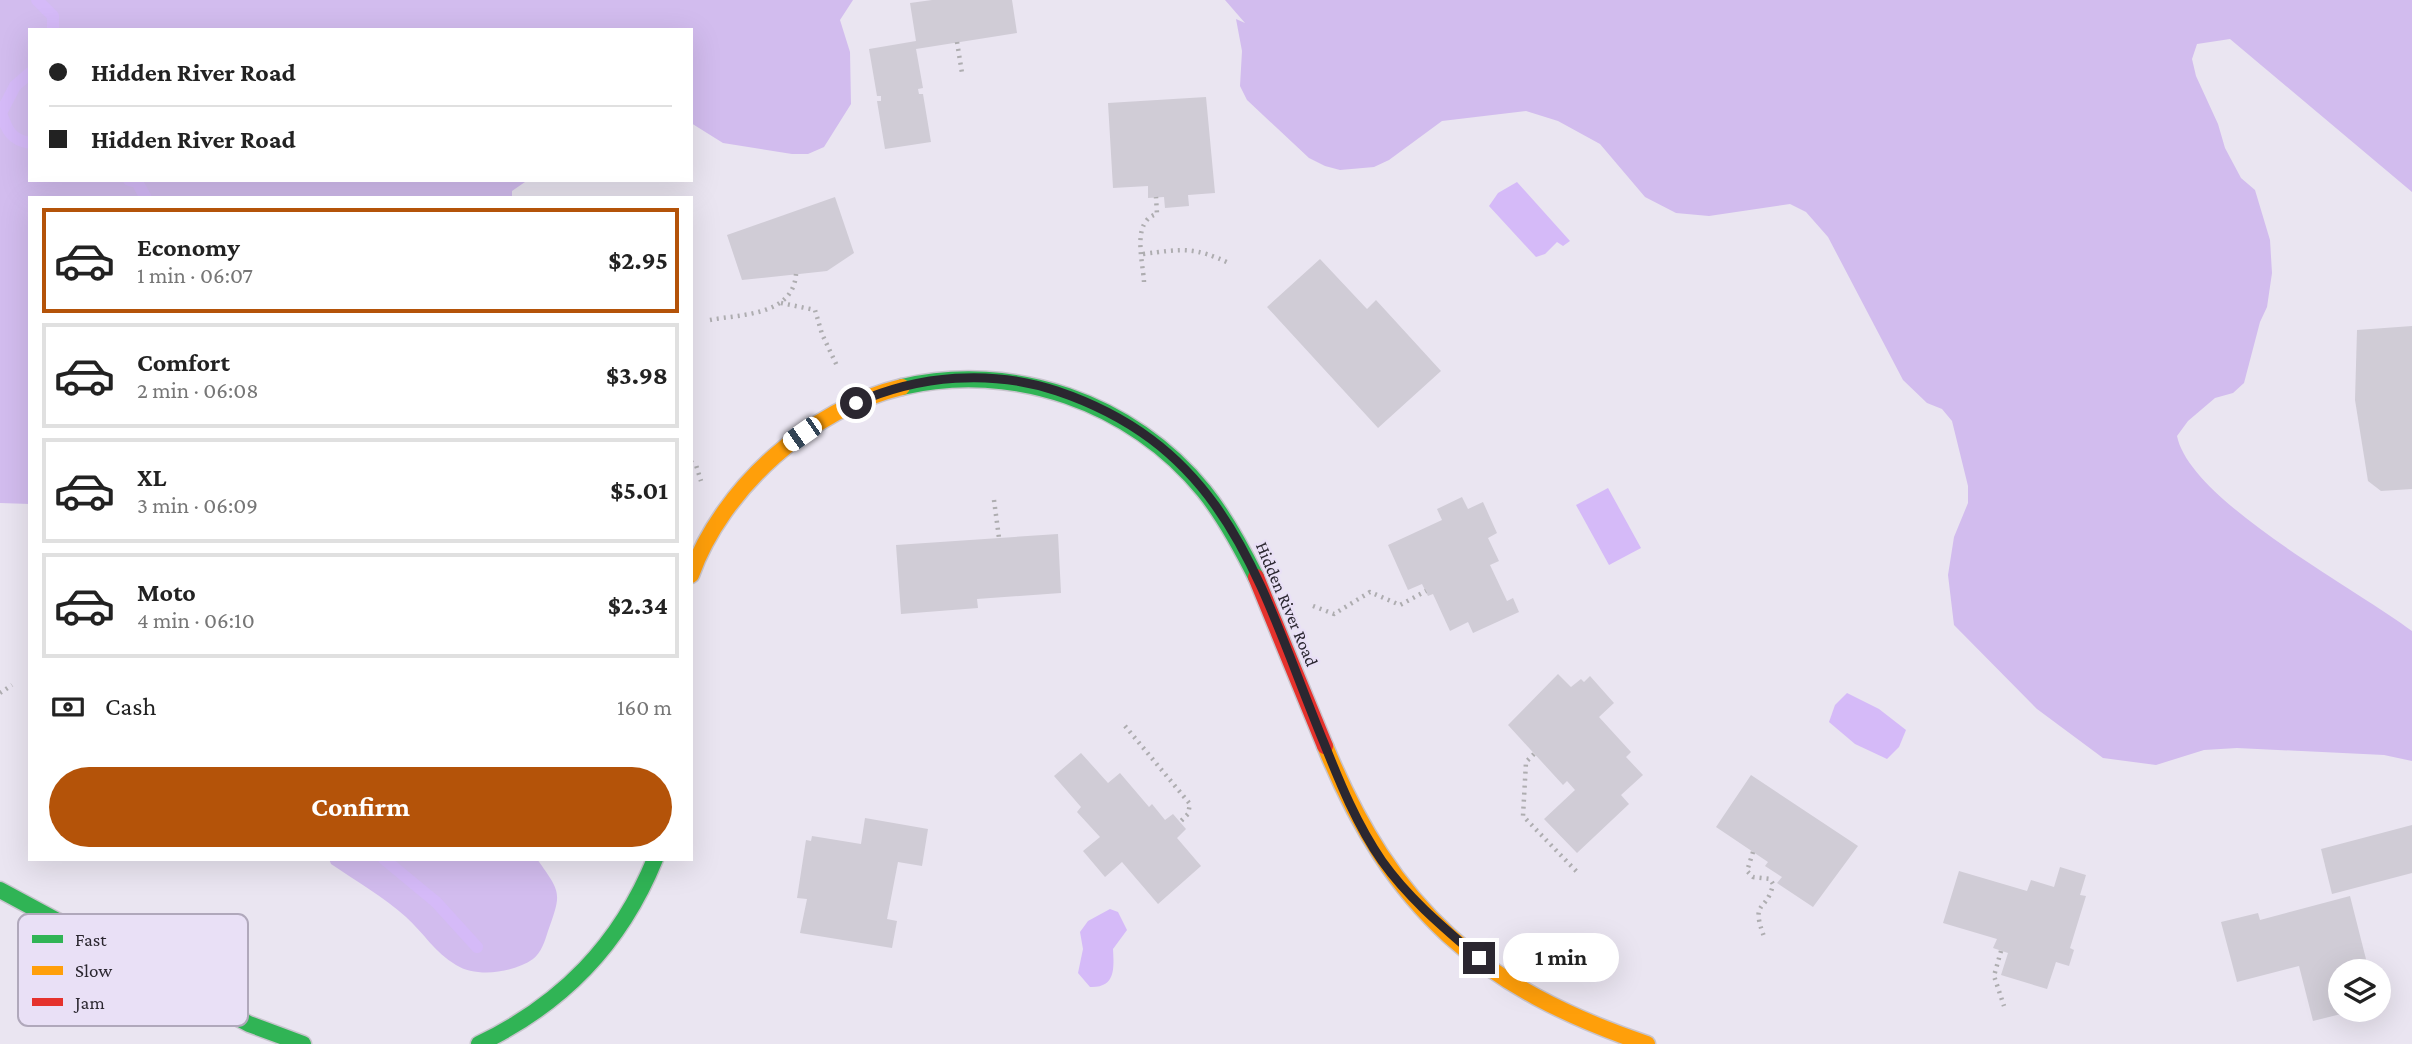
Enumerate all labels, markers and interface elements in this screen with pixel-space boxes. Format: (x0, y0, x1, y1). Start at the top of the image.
text: Hidden River Road (91, 58, 296, 87)
text: Hidden River Road (91, 125, 296, 154)
icon: car (53, 229, 116, 292)
text: Economy (137, 233, 240, 262)
text: $2.95 (608, 246, 668, 275)
text: 1 min · 06:07 (137, 262, 253, 288)
icon: car (53, 344, 116, 407)
text: Comfort (137, 348, 230, 377)
text: $3.98 (606, 361, 668, 390)
text: 2 min · 06:08 (137, 377, 259, 403)
route start (840, 387, 872, 419)
car (779, 413, 826, 455)
icon: car (53, 459, 116, 522)
text: XL (137, 463, 166, 492)
text: $5.01 (610, 476, 668, 505)
text: 3 min · 06:09 (137, 492, 258, 518)
street label: Hidden River Road (1252, 539, 1322, 670)
icon: car (53, 574, 116, 637)
text: Moto (137, 578, 196, 607)
text: $2.34 (608, 591, 668, 620)
text: 4 min · 06:10 (137, 607, 255, 633)
icon: cash (49, 688, 87, 726)
text: Cash (105, 692, 156, 721)
text: 160 m (617, 694, 672, 720)
button: Confirm (49, 767, 672, 847)
legend (18, 914, 248, 1026)
text: Fast (75, 929, 107, 950)
callout: 1 min (1504, 934, 1619, 982)
route end (1463, 942, 1495, 974)
text: 1 min (1535, 944, 1587, 970)
map controls (2328, 959, 2391, 1022)
button: layers (2328, 959, 2391, 1022)
text: Slow (75, 960, 112, 981)
text: Jam (73, 992, 105, 1013)

